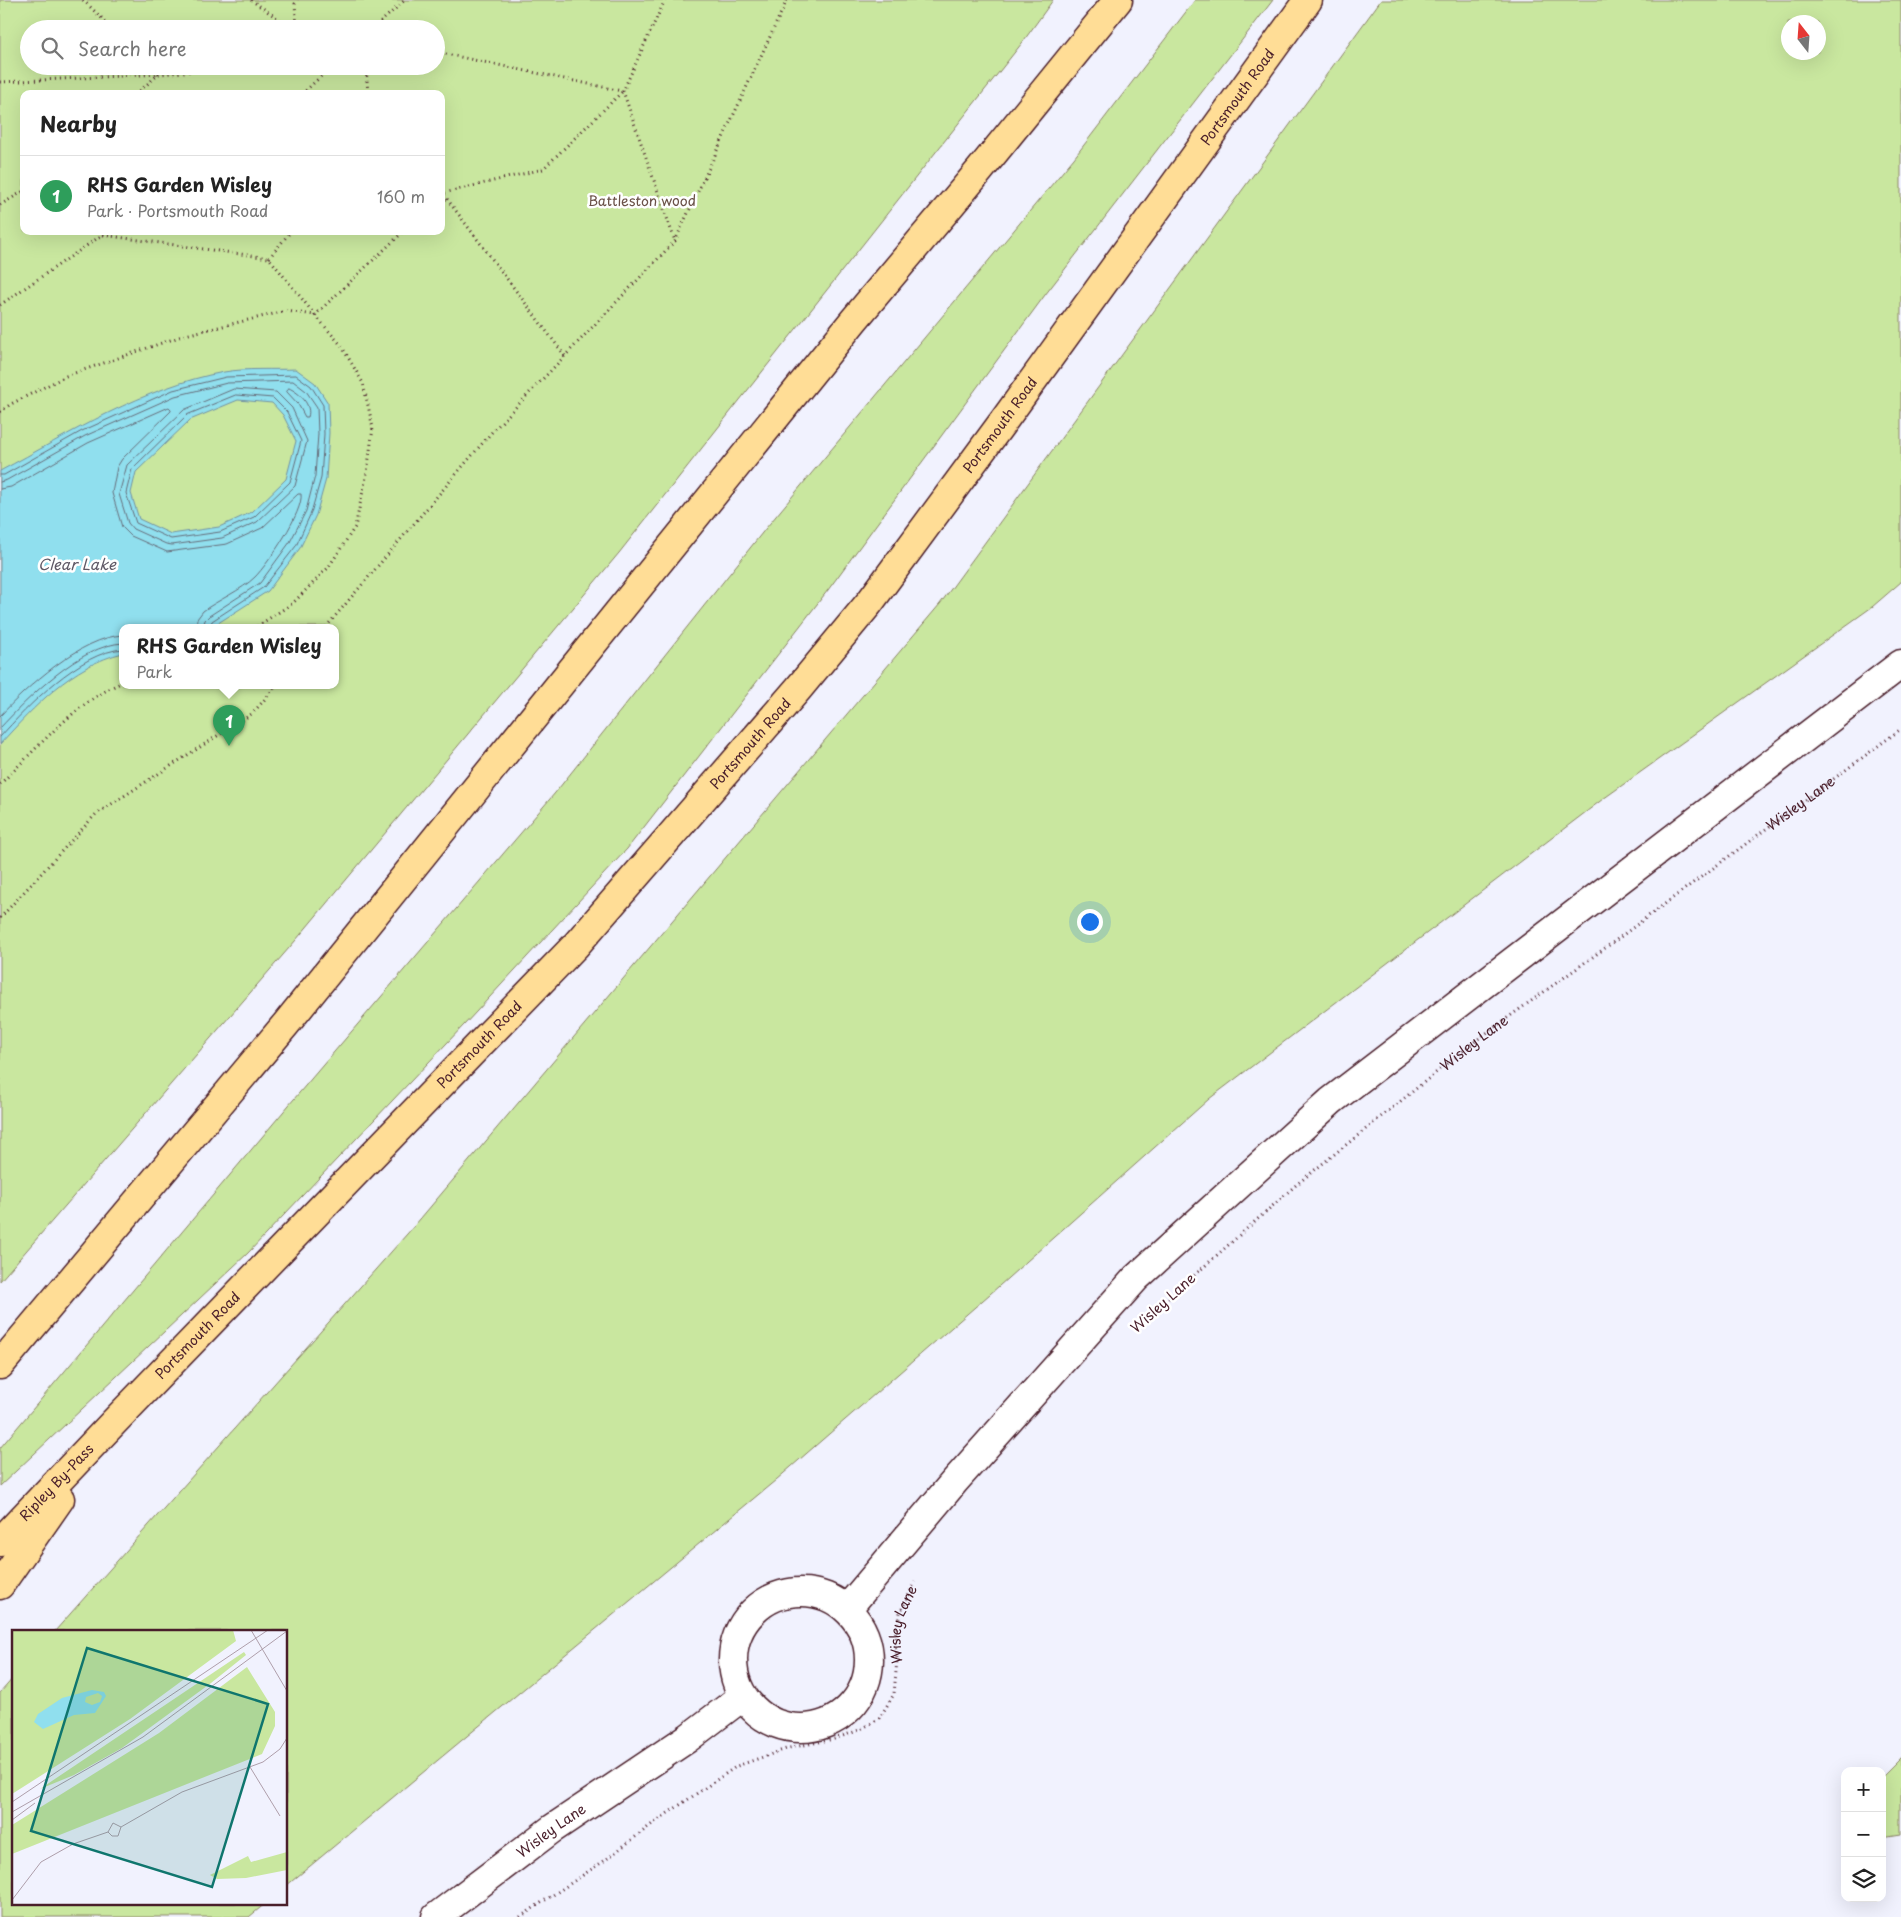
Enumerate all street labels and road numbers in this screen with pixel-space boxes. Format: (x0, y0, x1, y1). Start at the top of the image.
street label: Portsmouth Road (1195, 44, 1279, 149)
street label: Portsmouth Road (958, 372, 1042, 477)
street label: Portsmouth Road (705, 693, 796, 794)
street label: Wisley Lane (1761, 770, 1839, 836)
street label: Portsmouth Road (432, 996, 527, 1093)
street label: Wisley Lane (1435, 1010, 1512, 1076)
street label: Wisley Lane (1126, 1268, 1200, 1338)
street label: Portsmouth Road (150, 1287, 245, 1384)
street label: Ripley By-Pass (14, 1438, 98, 1526)
street label: Wisley Lane (884, 1581, 922, 1665)
street label: Wisley Lane (512, 1798, 590, 1862)

